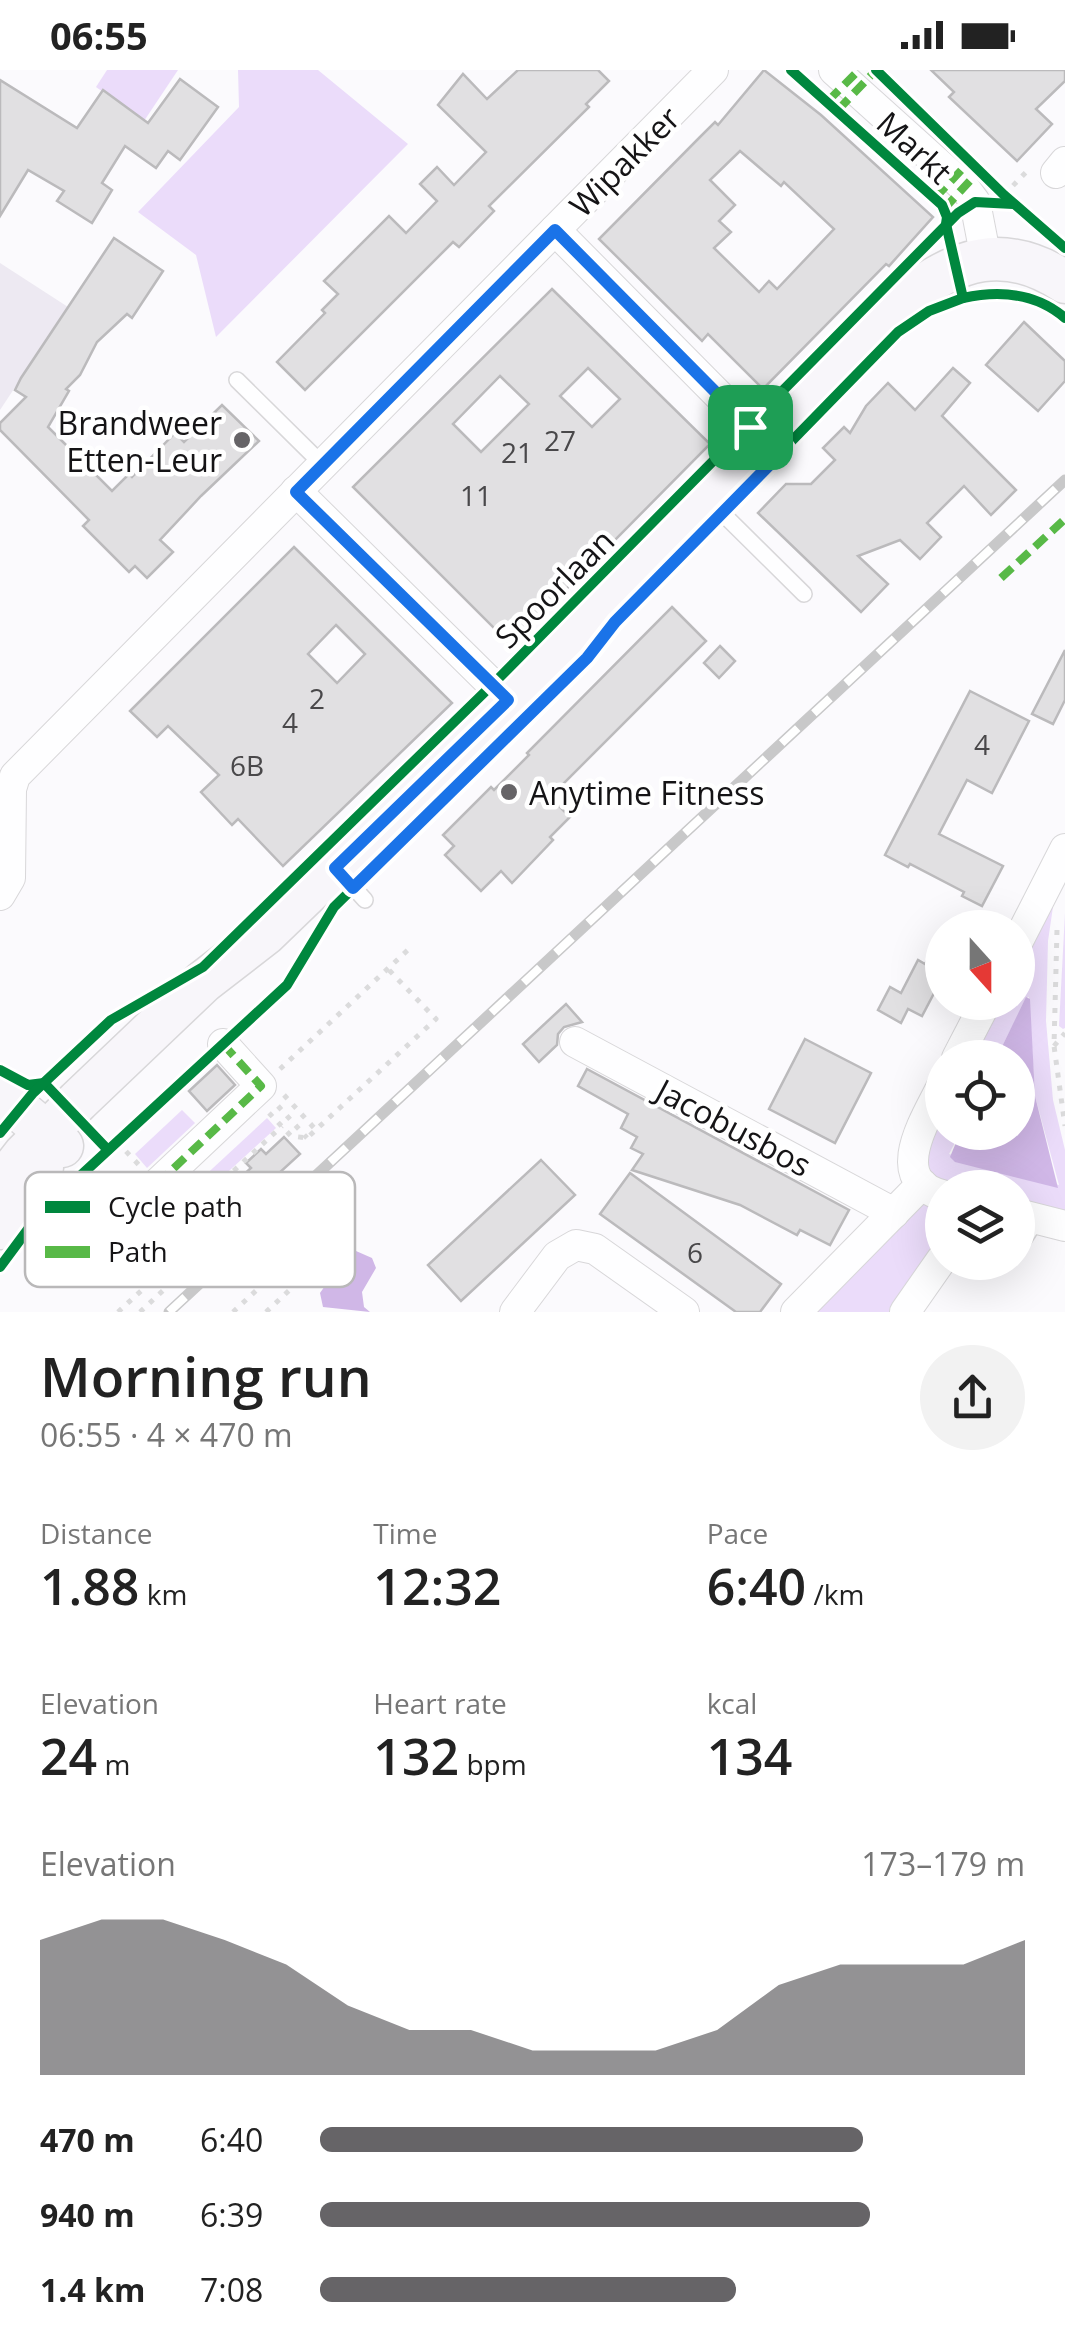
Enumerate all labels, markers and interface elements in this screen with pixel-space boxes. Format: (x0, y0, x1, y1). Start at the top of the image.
text: 06:55 (50, 9, 148, 61)
street label: Wipakker (559, 96, 689, 226)
street label: Markt (868, 101, 962, 193)
pin (708, 385, 793, 470)
icon: arrive (723, 400, 778, 455)
place label: Brandweer Etten-Leur (57, 401, 222, 481)
house number: 27 (544, 421, 576, 459)
marker: Brandweer Etten-Leur (231, 429, 253, 451)
house number: 21 (501, 433, 533, 471)
house number: 11 (460, 476, 492, 514)
street label: Spoorlaan (485, 519, 623, 657)
house number: 2 (309, 679, 325, 717)
house number: 4 (282, 703, 298, 741)
house number: 4 (974, 725, 990, 763)
house number: 6B (230, 746, 264, 784)
place label: Anytime Fitness (529, 771, 764, 814)
marker: Anytime Fitness (498, 781, 520, 803)
north arrow (925, 910, 1035, 1020)
map controls (925, 910, 1035, 1280)
button: locate (925, 1040, 1035, 1150)
street label: Jacobusbos (646, 1067, 819, 1186)
button: layers (925, 1170, 1035, 1280)
legend (25, 1172, 355, 1287)
text: Cycle path (108, 1187, 243, 1225)
text: Path (108, 1232, 168, 1270)
house number: 6 (687, 1233, 703, 1271)
text: Morning run (40, 1338, 372, 1413)
button: share (920, 1345, 1025, 1450)
text: 06:55 · 4 × 470 m (40, 1413, 293, 1456)
text: Distance (40, 1514, 153, 1552)
text: Time (373, 1514, 437, 1552)
text: Pace (707, 1514, 768, 1552)
text: 1.88 (40, 1552, 139, 1620)
text: 12:32 (373, 1552, 501, 1620)
text: 6:40 (707, 1552, 806, 1620)
text: km (139, 1575, 187, 1613)
text: /km (806, 1575, 864, 1613)
text: Elevation (40, 1684, 159, 1722)
text: Heart rate (373, 1684, 507, 1722)
text: kcal (707, 1684, 757, 1722)
text: 24 (40, 1722, 97, 1790)
text: 132 (373, 1722, 459, 1790)
text: 134 (707, 1722, 792, 1790)
text: m (97, 1745, 130, 1783)
text: bpm (459, 1745, 527, 1783)
text: Elevation (40, 1842, 176, 1885)
text: 173–179 m (861, 1842, 1025, 1885)
text: 470 m (40, 2118, 135, 2161)
text: 6:40 (200, 2118, 263, 2161)
text: 940 m (40, 2193, 135, 2236)
text: 6:39 (200, 2193, 263, 2236)
text: 1.4 km (40, 2268, 145, 2311)
text: 7:08 (200, 2268, 263, 2311)

